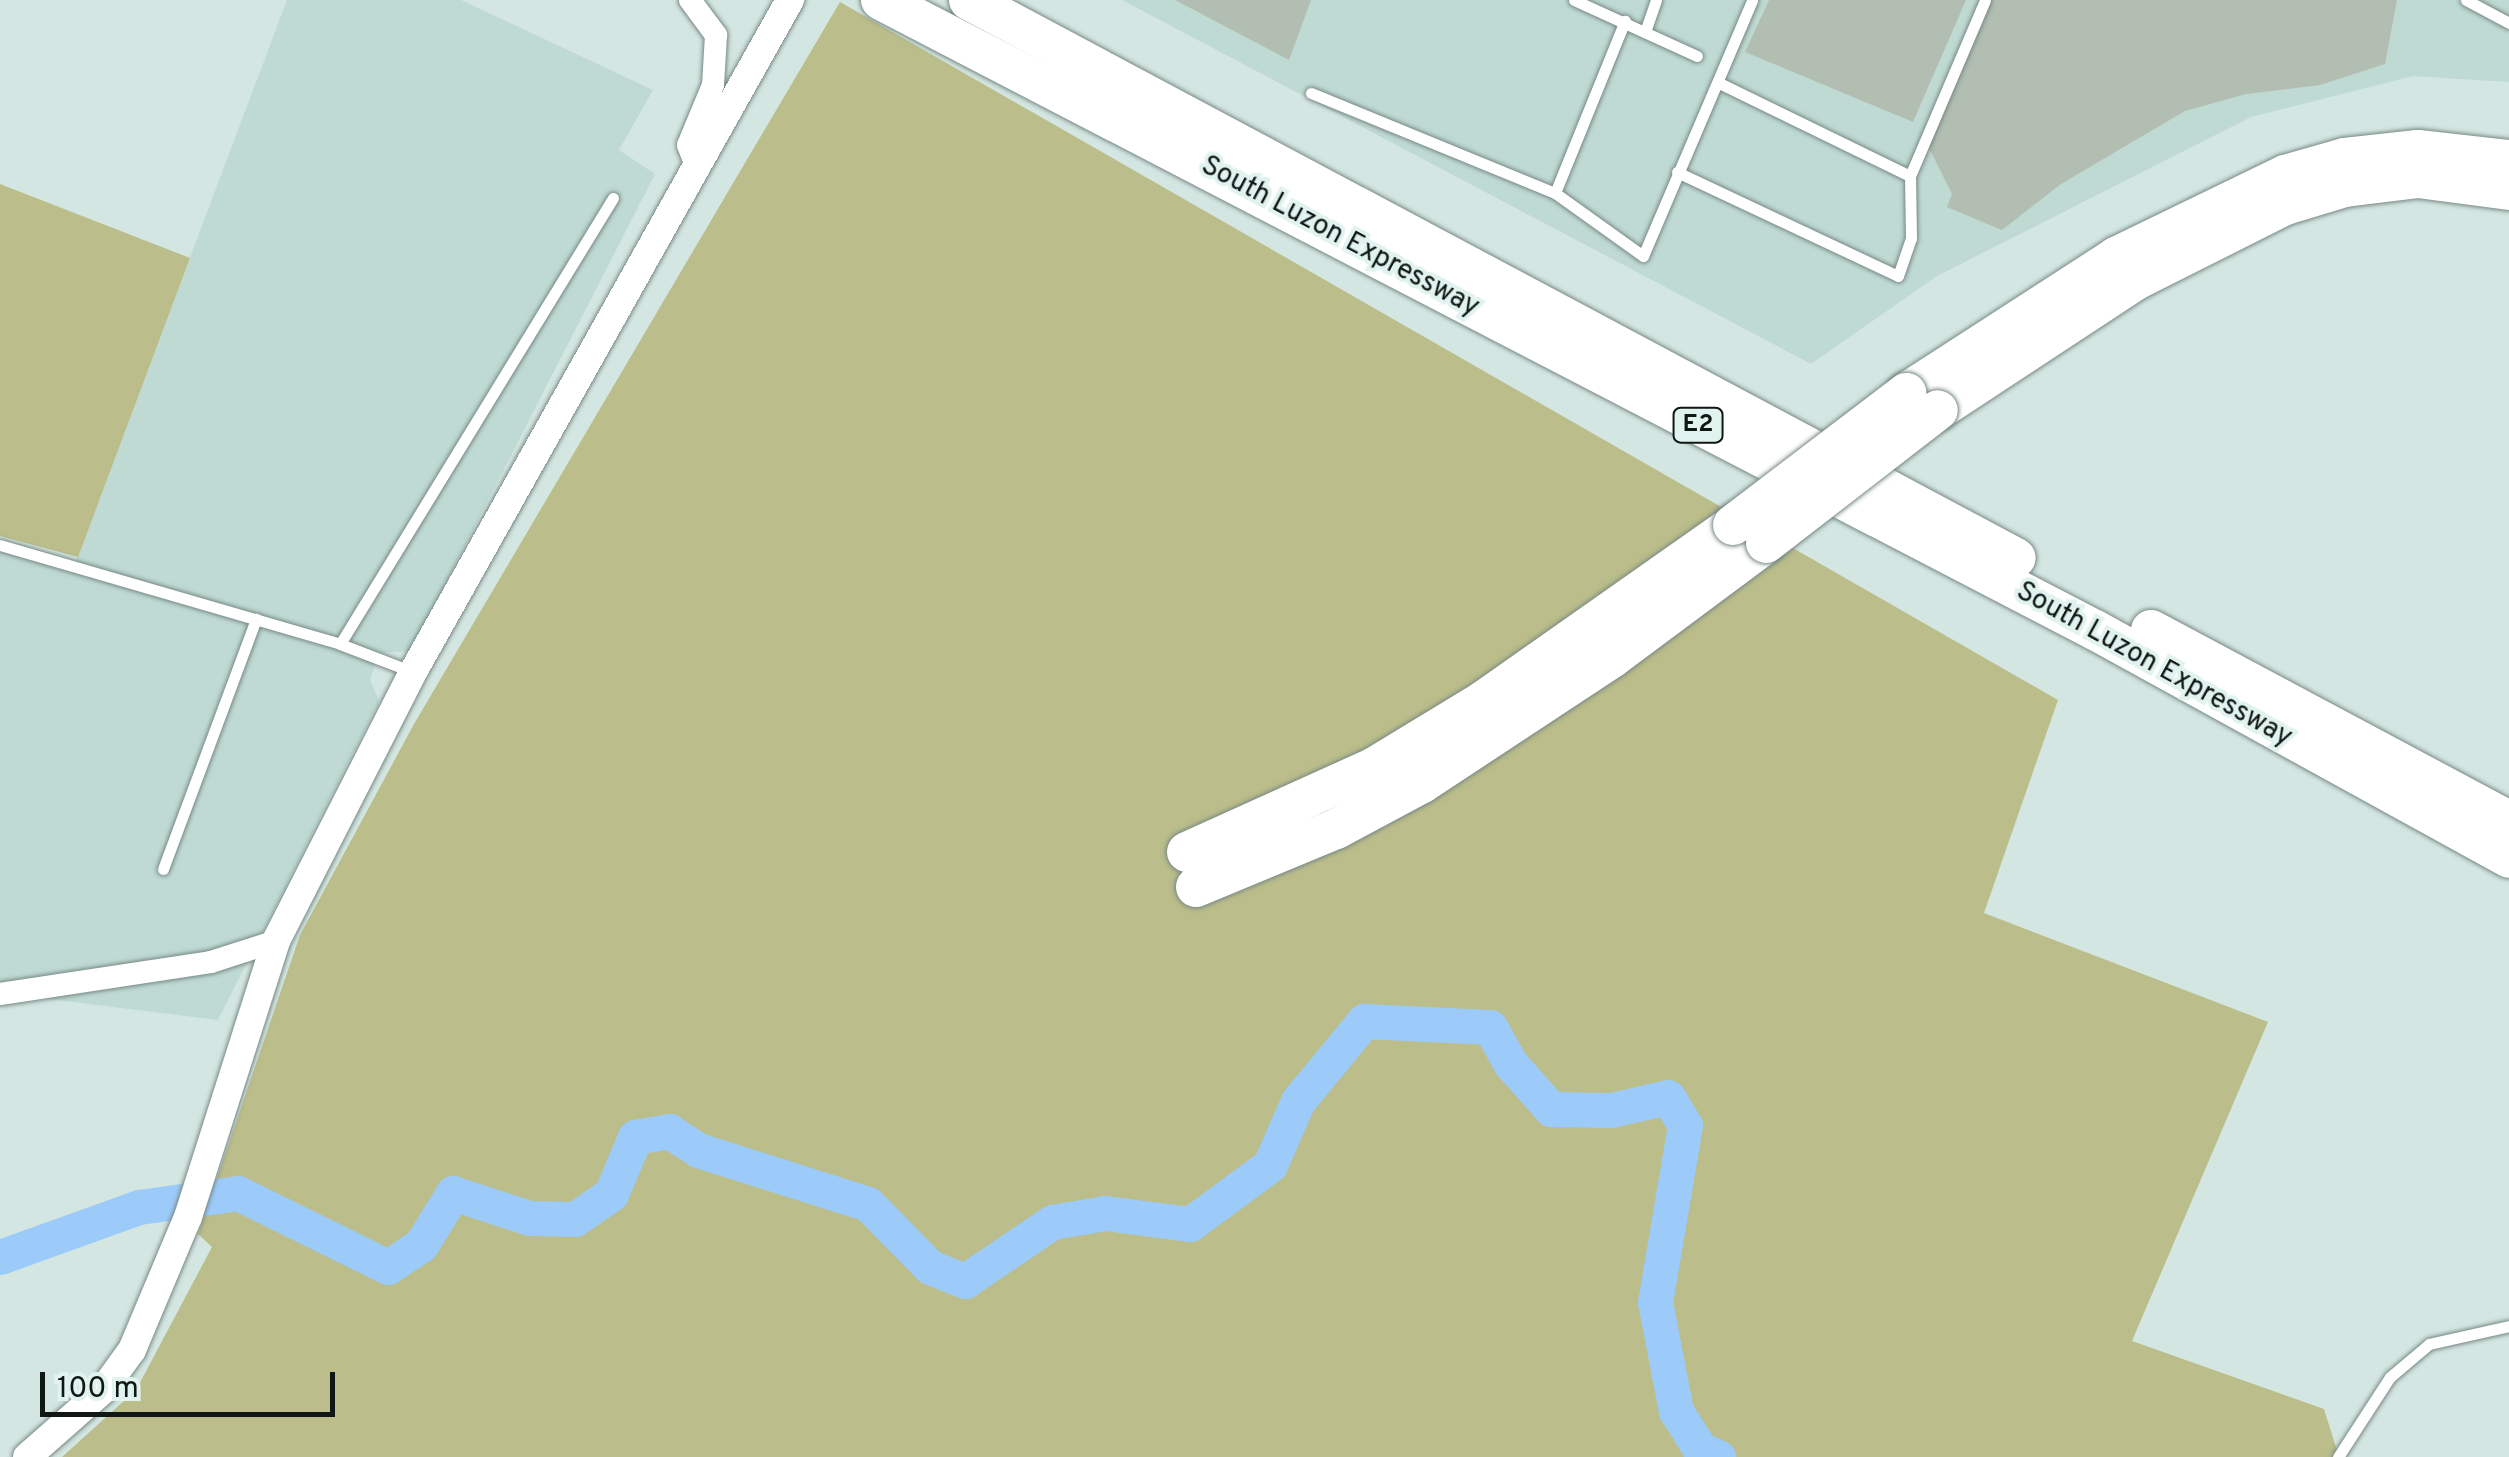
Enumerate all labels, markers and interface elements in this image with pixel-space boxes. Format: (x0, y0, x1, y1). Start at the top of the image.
street label: South Luzon Expressway (1195, 149, 1485, 325)
road number: E2 (1670, 405, 1726, 445)
street label: South Luzon Expressway (2010, 575, 2298, 755)
scale bar (45, 1352, 340, 1414)
text: 100 m (57, 1371, 139, 1408)

